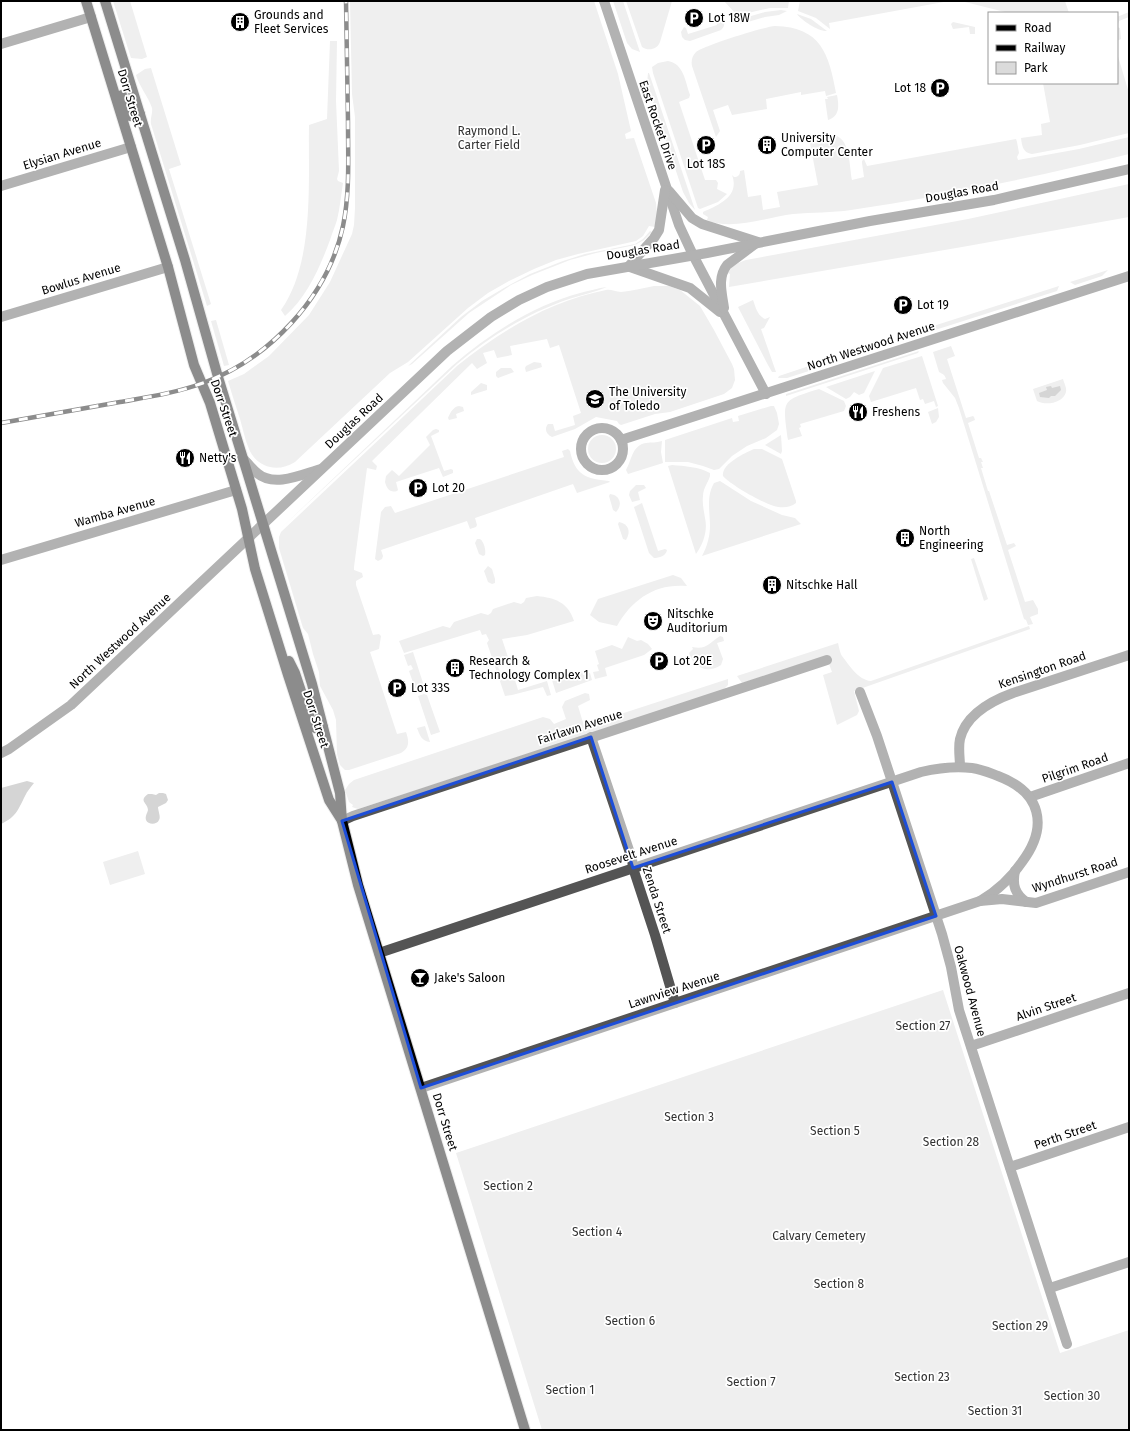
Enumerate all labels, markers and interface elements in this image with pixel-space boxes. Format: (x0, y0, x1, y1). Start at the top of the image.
parking icon: Lot 18W (683, 7, 705, 29)
place label: Grounds and Fleet Services (254, 8, 329, 36)
building icon: Grounds and Fleet Services (229, 11, 251, 33)
place label: Lot 18W (708, 11, 750, 25)
legend (988, 12, 1118, 84)
text: Road (1024, 21, 1052, 35)
text: Railway (1024, 41, 1065, 55)
text: Park (1024, 61, 1048, 75)
street label: Dorr Street (115, 67, 146, 129)
parking icon: Lot 18 (929, 77, 951, 99)
street label: East Rocket Drive (636, 78, 680, 172)
place label: Lot 18 (894, 81, 926, 95)
park label: Raymond L. Carter Field (458, 124, 521, 152)
place label: University Computer Center (781, 131, 873, 159)
parking icon: Lot 18S (695, 134, 717, 156)
building icon: University Computer Center (756, 134, 778, 156)
street label: Elysian Avenue (21, 135, 103, 173)
place label: Lot 18S (687, 157, 726, 171)
street label: Douglas Road (924, 179, 1000, 205)
street label: Douglas Road (605, 237, 681, 263)
street label: Bowlus Avenue (40, 260, 122, 298)
parking icon: Lot 19 (892, 294, 914, 316)
place label: Lot 19 (917, 298, 949, 312)
street label: North Westwood Avenue (805, 319, 937, 373)
street label: Dorr Street (208, 377, 241, 439)
place label: The University of Toledo (609, 385, 686, 413)
school or university icon: The University of Toledo (584, 388, 606, 410)
street label: Douglas Road (322, 391, 386, 451)
restaurant icon: Freshens (847, 401, 869, 423)
place label: Freshens (872, 405, 920, 419)
restaurant icon: Netty's (174, 447, 196, 469)
place label: Netty's (199, 451, 237, 465)
parking icon: Lot 20 (407, 477, 429, 499)
place label: Lot 20 (432, 481, 465, 495)
street label: Wamba Avenue (73, 494, 157, 530)
place label: North Engineering (919, 524, 984, 552)
building icon: North Engineering (894, 527, 916, 549)
building icon: Nitschke Hall (761, 574, 783, 596)
place label: Nitschke Hall (786, 578, 858, 592)
street label: North Westwood Avenue (66, 590, 174, 692)
place label: Nitschke Auditorium (667, 607, 728, 635)
theatre icon: Nitschke Auditorium (642, 610, 664, 632)
street label: Kensington Road (996, 648, 1088, 692)
parking icon: Lot 20E (648, 650, 670, 672)
place label: Research & Technology Complex 1 (469, 654, 589, 682)
place label: Lot 20E (673, 654, 712, 668)
building icon: Research & Technology Complex 1 (444, 657, 466, 679)
parking icon: Lot 33S (386, 677, 408, 699)
place label: Lot 33S (411, 681, 450, 695)
street label: Dorr Street (300, 688, 332, 750)
street label: Fairlawn Avenue (536, 707, 624, 747)
street label: Pilgrim Road (1040, 750, 1110, 786)
street label: Roosevelt Avenue (583, 833, 679, 877)
street label: Wyndhurst Road (1030, 855, 1120, 895)
street label: Zenda Street (640, 865, 675, 936)
street label: Oakwood Avenue (951, 944, 989, 1038)
bar icon: Jake's Saloon (409, 967, 431, 989)
street label: Lawnview Avenue (627, 969, 721, 1011)
place label: Jake's Saloon (434, 971, 505, 985)
street label: Alvin Street (1014, 990, 1078, 1024)
park label: Section 27 (896, 1019, 950, 1033)
street label: Dorr Street (430, 1091, 461, 1153)
park label: Section 3 (664, 1110, 714, 1124)
street label: Perth Street (1032, 1118, 1099, 1152)
park label: Section 5 (810, 1124, 860, 1138)
park label: Section 28 (923, 1135, 980, 1149)
park label: Section 2 (483, 1179, 533, 1193)
park label: Section 4 (572, 1225, 623, 1239)
park label: Calvary Cemetery (772, 1229, 866, 1243)
park label: Section 8 (814, 1277, 865, 1291)
park label: Section 6 (605, 1314, 655, 1328)
park label: Section 29 (992, 1319, 1048, 1333)
park label: Section 23 (894, 1370, 950, 1384)
park label: Section 7 (726, 1375, 776, 1389)
park label: Section 1 (546, 1383, 594, 1397)
park label: Section 30 (1044, 1389, 1101, 1403)
park label: Section 31 (968, 1404, 1022, 1418)

